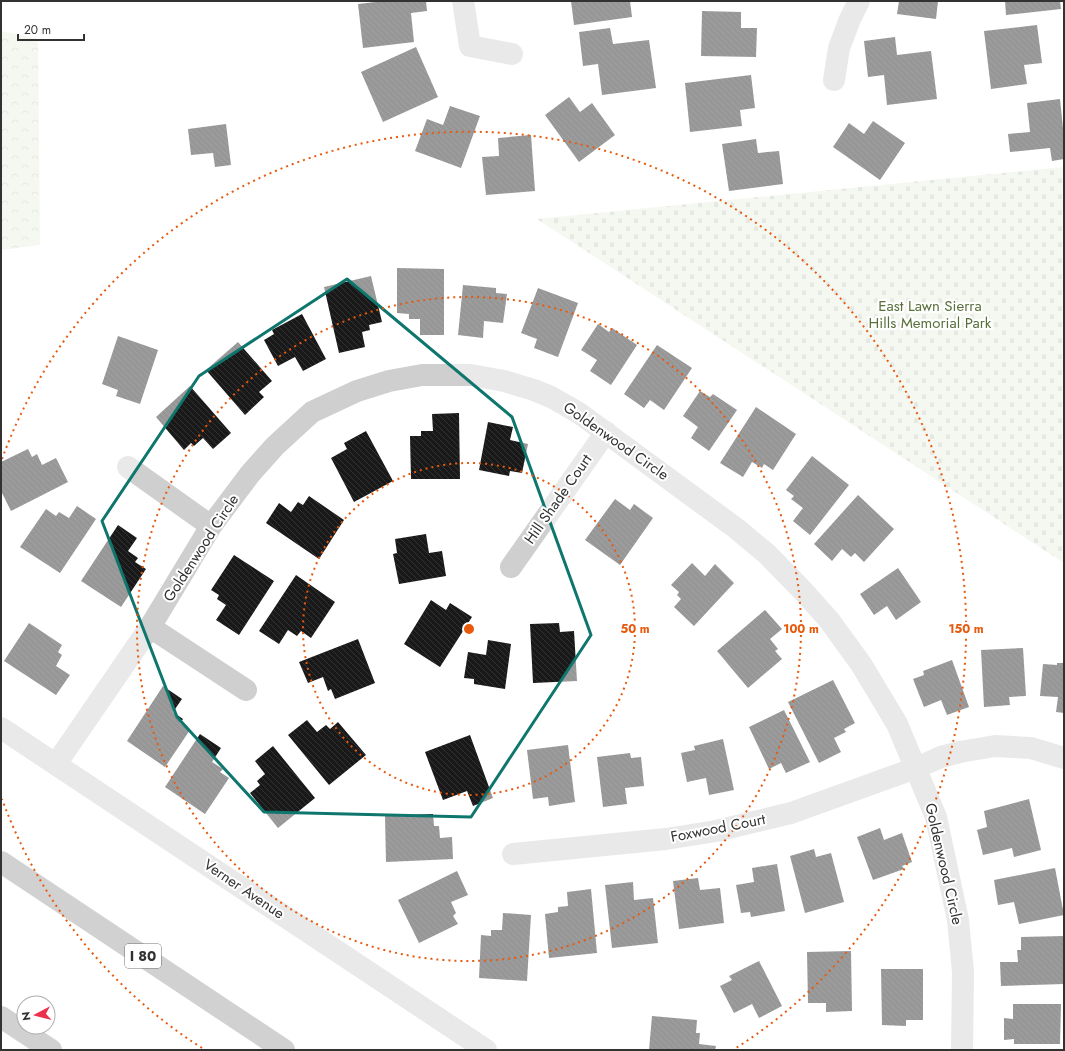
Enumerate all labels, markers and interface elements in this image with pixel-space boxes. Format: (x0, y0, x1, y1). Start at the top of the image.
scale bar (18, 16, 84, 42)
text: 20 m (24, 21, 51, 39)
park label: East Lawn Sierra Hills Memorial Park (869, 295, 992, 334)
street label: Goldenwood Circle (559, 396, 673, 486)
street label: Hill Shade Court (519, 449, 597, 548)
street label: Goldenwood Circle (158, 490, 244, 606)
text: 50 m (620, 620, 650, 638)
text: 100 m (783, 620, 819, 638)
text: 150 m (948, 620, 984, 638)
centre of rings (462, 622, 476, 636)
street label: Goldenwood Circle (919, 801, 969, 927)
street label: Foxwood Court (669, 808, 768, 848)
street label: Verner Avenue (199, 854, 289, 924)
road number: I 80 (125, 944, 161, 968)
north arrow (16, 995, 56, 1035)
text: N (18, 1011, 35, 1022)

